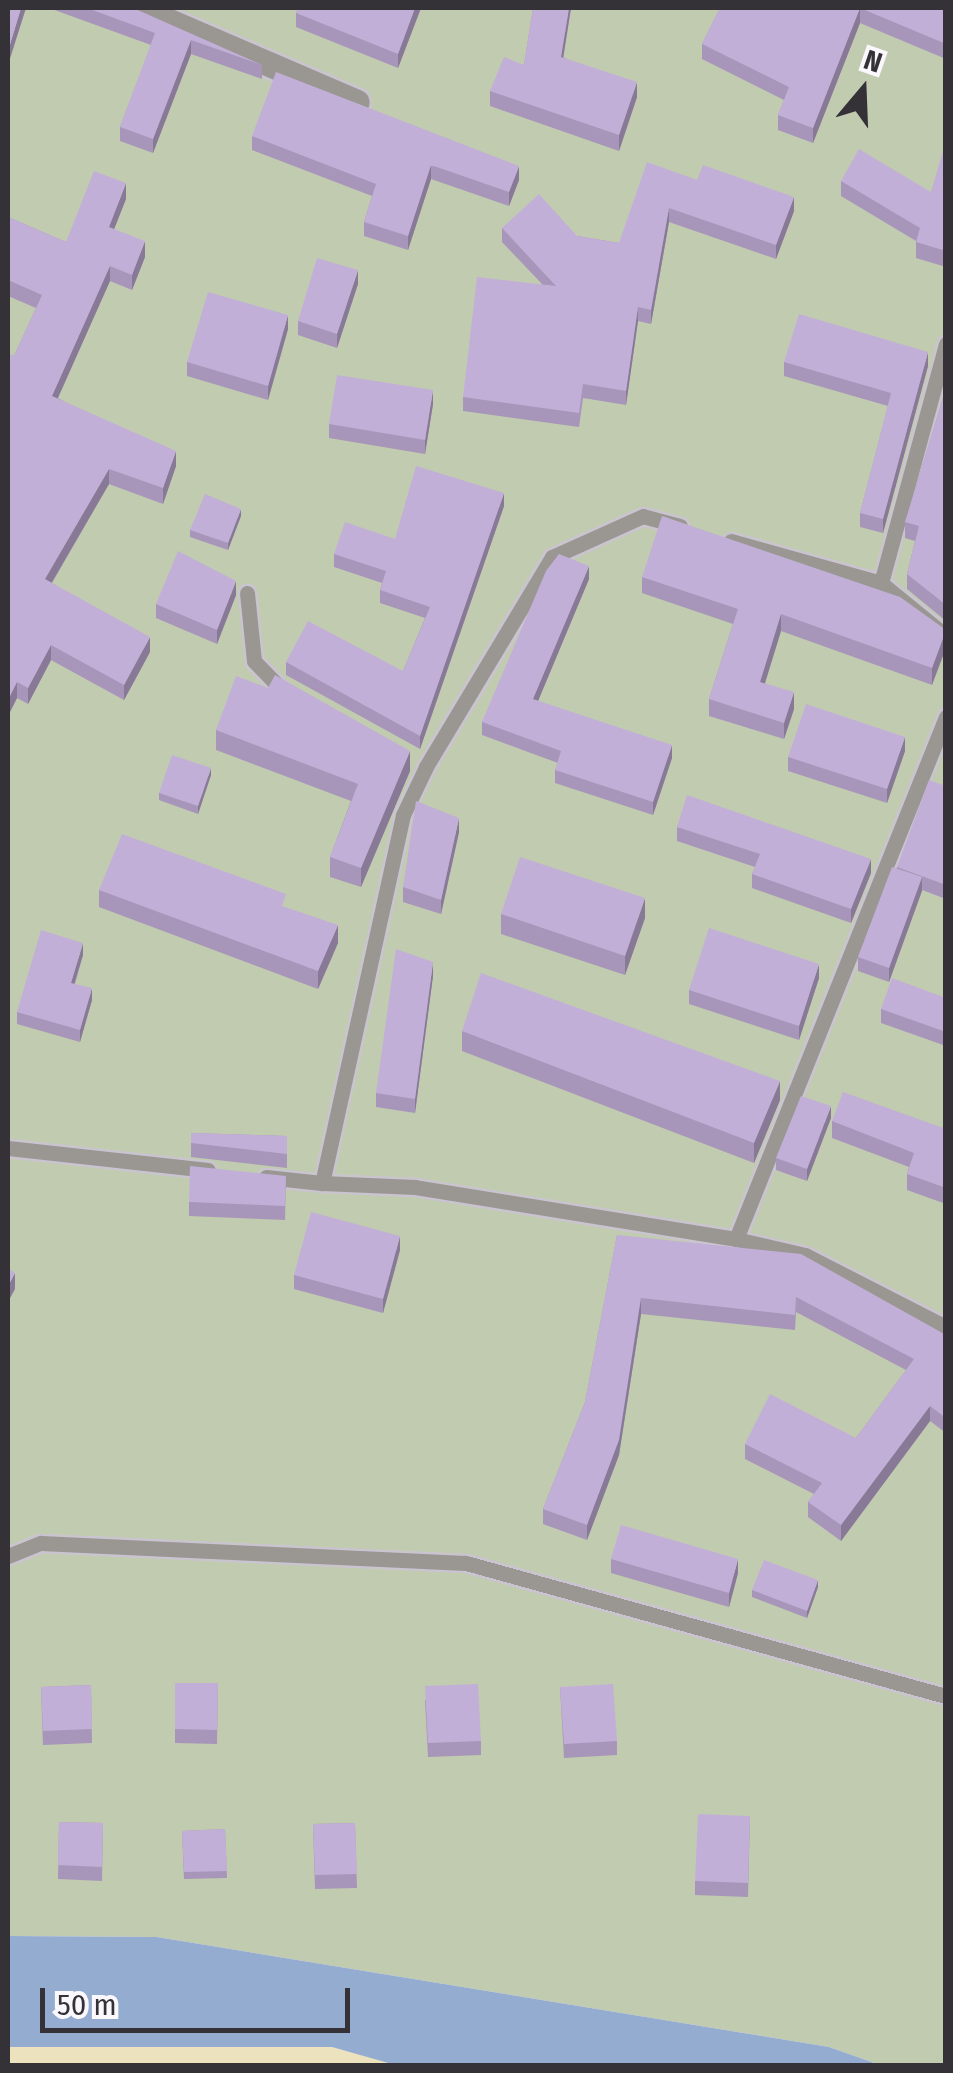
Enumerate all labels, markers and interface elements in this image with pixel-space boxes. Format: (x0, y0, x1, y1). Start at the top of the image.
north arrow (813, 40, 913, 140)
text: N (860, 43, 886, 79)
scale bar (45, 1968, 355, 2030)
text: 50 m (57, 1987, 117, 2023)

